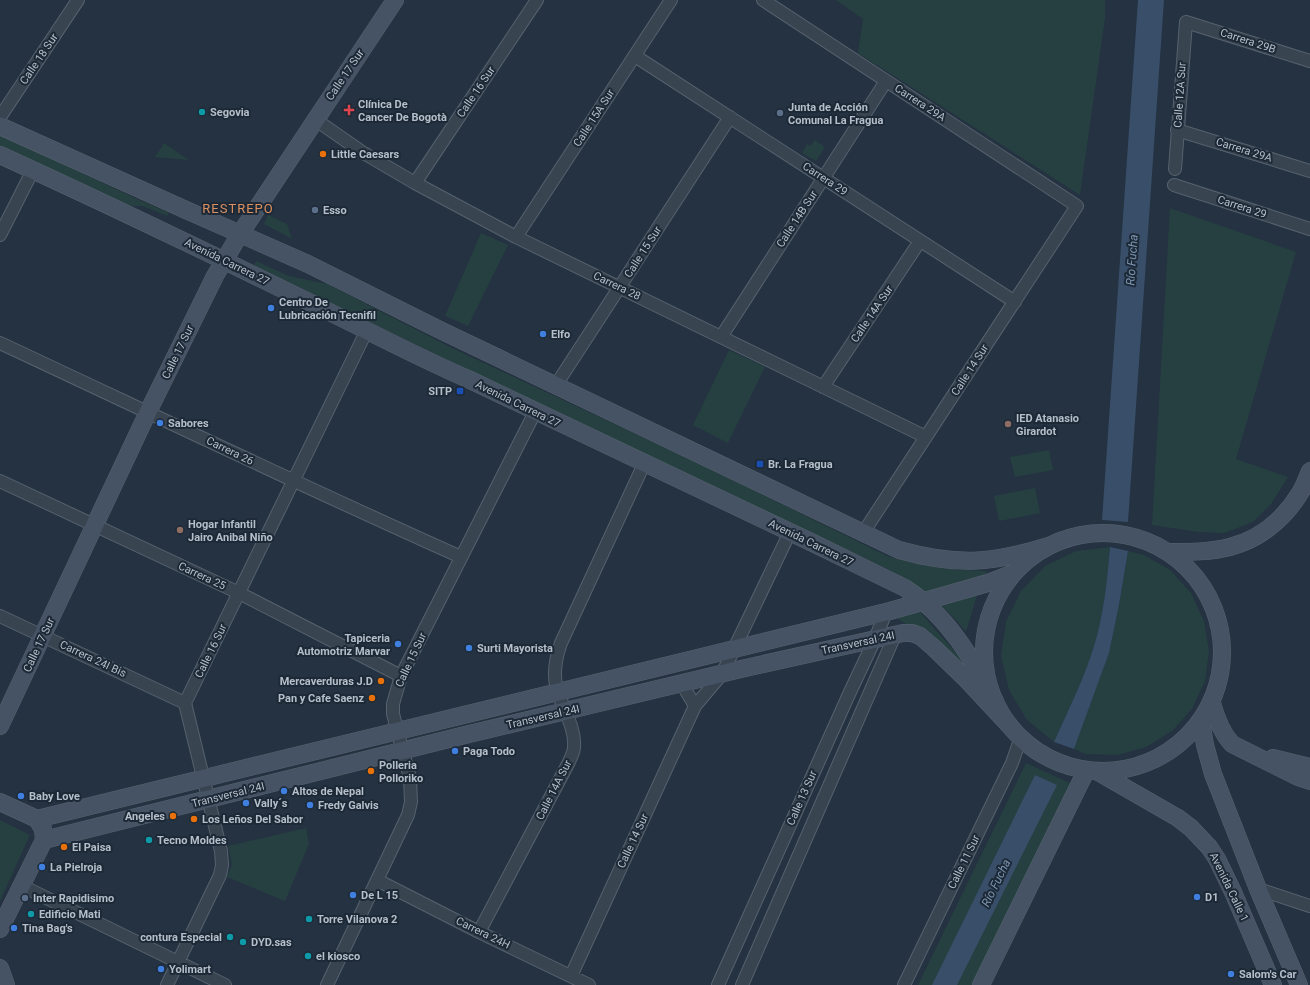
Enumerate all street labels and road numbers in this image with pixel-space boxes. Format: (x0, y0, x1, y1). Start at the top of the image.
street label: Carrera 29B (1219, 26, 1278, 56)
street label: Calle 18 Sur (17, 31, 61, 87)
street label: Calle 17 Sur (323, 47, 367, 103)
street label: Calle 12A Sur (1171, 62, 1189, 128)
street label: Calle 16 Sur (454, 64, 498, 120)
street label: Carrera 29A (892, 82, 949, 125)
street label: Calle 15A Sur (571, 87, 617, 149)
street label: Carrera 29A (1214, 135, 1274, 165)
street label: Carrera 29 (800, 160, 850, 198)
street label: Calle 14B Sur (774, 188, 820, 250)
street label: Carrera 29 (1216, 193, 1268, 221)
street label: Calle 15 Sur (622, 224, 665, 280)
street label: Avenida Carrera 27 (183, 236, 271, 288)
street label: Carrera 28 (591, 269, 643, 303)
street label: Calle 14A Sur (848, 283, 896, 345)
street label: Calle 17 Sur (159, 323, 197, 381)
street label: Calle 14 Sur (949, 342, 992, 398)
street label: Avenida Carrera 27 (474, 378, 562, 430)
street label: Carrera 26 (204, 434, 256, 468)
street label: Avenida Carrera 27 (767, 517, 855, 569)
street label: Carrera 25 (176, 559, 228, 593)
street label: Calle 17 Sur (21, 616, 57, 674)
street label: Calle 16 Sur (192, 622, 230, 680)
street label: Transversal 24I (820, 629, 896, 657)
street label: Calle 15 Sur (393, 631, 429, 689)
street label: Carrera 24I Bis (58, 638, 129, 680)
street label: Transversal 24I (505, 702, 581, 732)
street label: Calle 14A Sur (533, 758, 575, 822)
street label: Calle 13 Sur (784, 768, 820, 827)
street label: Transversal 24I (190, 780, 266, 810)
street label: Calle 14 Sur (615, 812, 651, 870)
street label: Calle 11 Sur (945, 833, 983, 891)
street label: Avenida Calle 1 (1207, 850, 1251, 924)
street label: Carrera 24H (454, 914, 512, 952)

